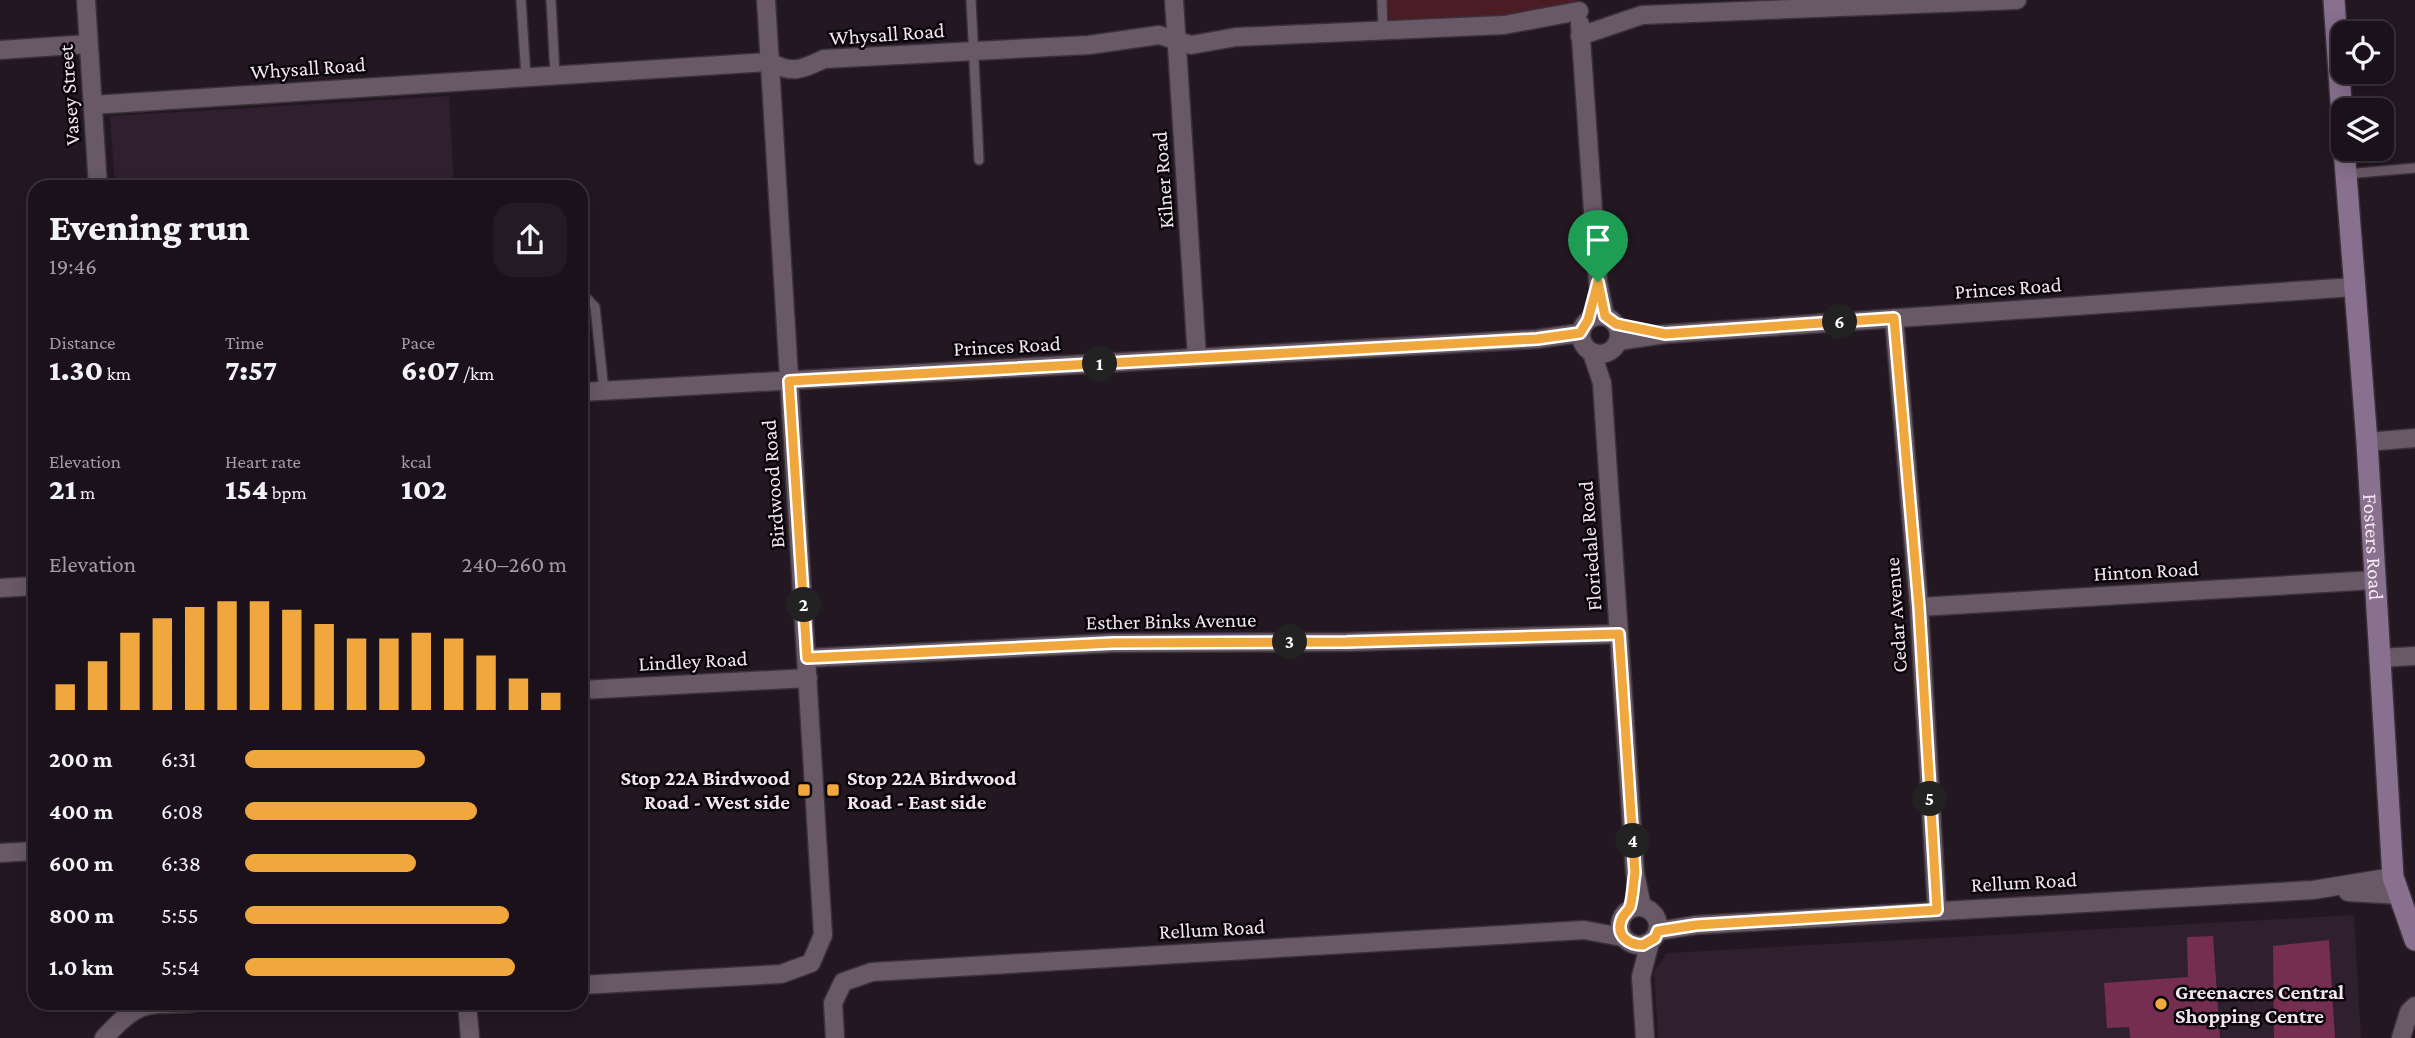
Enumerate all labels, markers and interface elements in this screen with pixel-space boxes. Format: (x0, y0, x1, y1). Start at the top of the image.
street label: Whysall Road (829, 18, 945, 50)
map controls (2331, 21, 2394, 161)
button: locate (2331, 21, 2394, 84)
street label: Vasey Street (53, 43, 84, 146)
street label: Whysall Road (250, 52, 366, 84)
button: layers (2331, 98, 2394, 161)
street label: Kilner Road (1148, 131, 1178, 229)
button: share (493, 203, 567, 277)
text: Evening run (49, 206, 250, 248)
pin (1568, 210, 1628, 282)
icon: arrive (1579, 221, 1617, 259)
text: 19:46 (49, 253, 97, 279)
street label: Princes Road (1954, 272, 2062, 304)
pin: 6 (1822, 304, 1857, 340)
text: 6 (1834, 311, 1845, 332)
street label: Princes Road (953, 331, 1061, 361)
text: Distance (49, 332, 115, 353)
text: Time (225, 332, 264, 353)
text: Pace (401, 332, 435, 353)
pin: 1 (1082, 346, 1118, 382)
text: 1.30 (49, 353, 103, 386)
text: 7:57 (225, 353, 277, 386)
text: 6:07 (401, 353, 460, 386)
text: 1 (1096, 353, 1103, 374)
text: km (103, 363, 131, 384)
text: /km (460, 363, 494, 384)
street label: Birdwood Road (757, 419, 789, 549)
text: Elevation (49, 451, 121, 472)
text: Heart rate (225, 451, 301, 472)
text: kcal (401, 451, 432, 472)
text: 21 (49, 472, 76, 505)
text: 154 (225, 472, 268, 505)
text: 102 (401, 472, 447, 505)
street label: Floriedale Road (1573, 480, 1607, 612)
text: m (76, 482, 95, 503)
text: bpm (268, 482, 307, 503)
street label: Fosters Road (2358, 493, 2388, 601)
text: Elevation (49, 551, 136, 577)
text: 240–260 m (462, 551, 567, 577)
street label: Hinton Road (2093, 556, 2199, 586)
street label: Cedar Avenue (1880, 557, 1912, 673)
pin: 2 (786, 588, 822, 622)
text: 2 (799, 594, 808, 615)
street label: Esther Binks Avenue (1085, 608, 1257, 634)
pin: 3 (1272, 624, 1308, 660)
text: 3 (1285, 631, 1294, 652)
street label: Lindley Road (638, 646, 748, 676)
text: 200 m (49, 746, 113, 772)
text: 6:31 (161, 746, 197, 772)
place label: Stop 22A Birdwood Road - West side (621, 766, 791, 814)
place label: Stop 22A Birdwood Road - East side (847, 766, 1017, 814)
marker: Stop 22A Birdwood Road - West side (796, 782, 812, 798)
marker: Stop 22A Birdwood Road - East side (825, 782, 841, 798)
pin: 5 (1912, 782, 1948, 816)
text: 5 (1925, 788, 1934, 809)
text: 400 m (49, 798, 113, 824)
text: 6:08 (161, 798, 203, 824)
pin: 4 (1616, 824, 1650, 858)
text: 4 (1627, 830, 1638, 851)
text: 600 m (49, 850, 113, 876)
text: 6:38 (161, 850, 201, 876)
street label: Rellum Road (1970, 867, 2078, 897)
text: 800 m (49, 902, 114, 928)
text: 5:55 (161, 902, 199, 928)
street label: Rellum Road (1158, 914, 1266, 944)
text: 1.0 km (49, 954, 114, 980)
text: 5:54 (161, 954, 200, 980)
place label: Greenacres Central Shopping Centre (2175, 980, 2344, 1028)
marker: Greenacres Central Shopping Centre (2153, 996, 2169, 1012)

